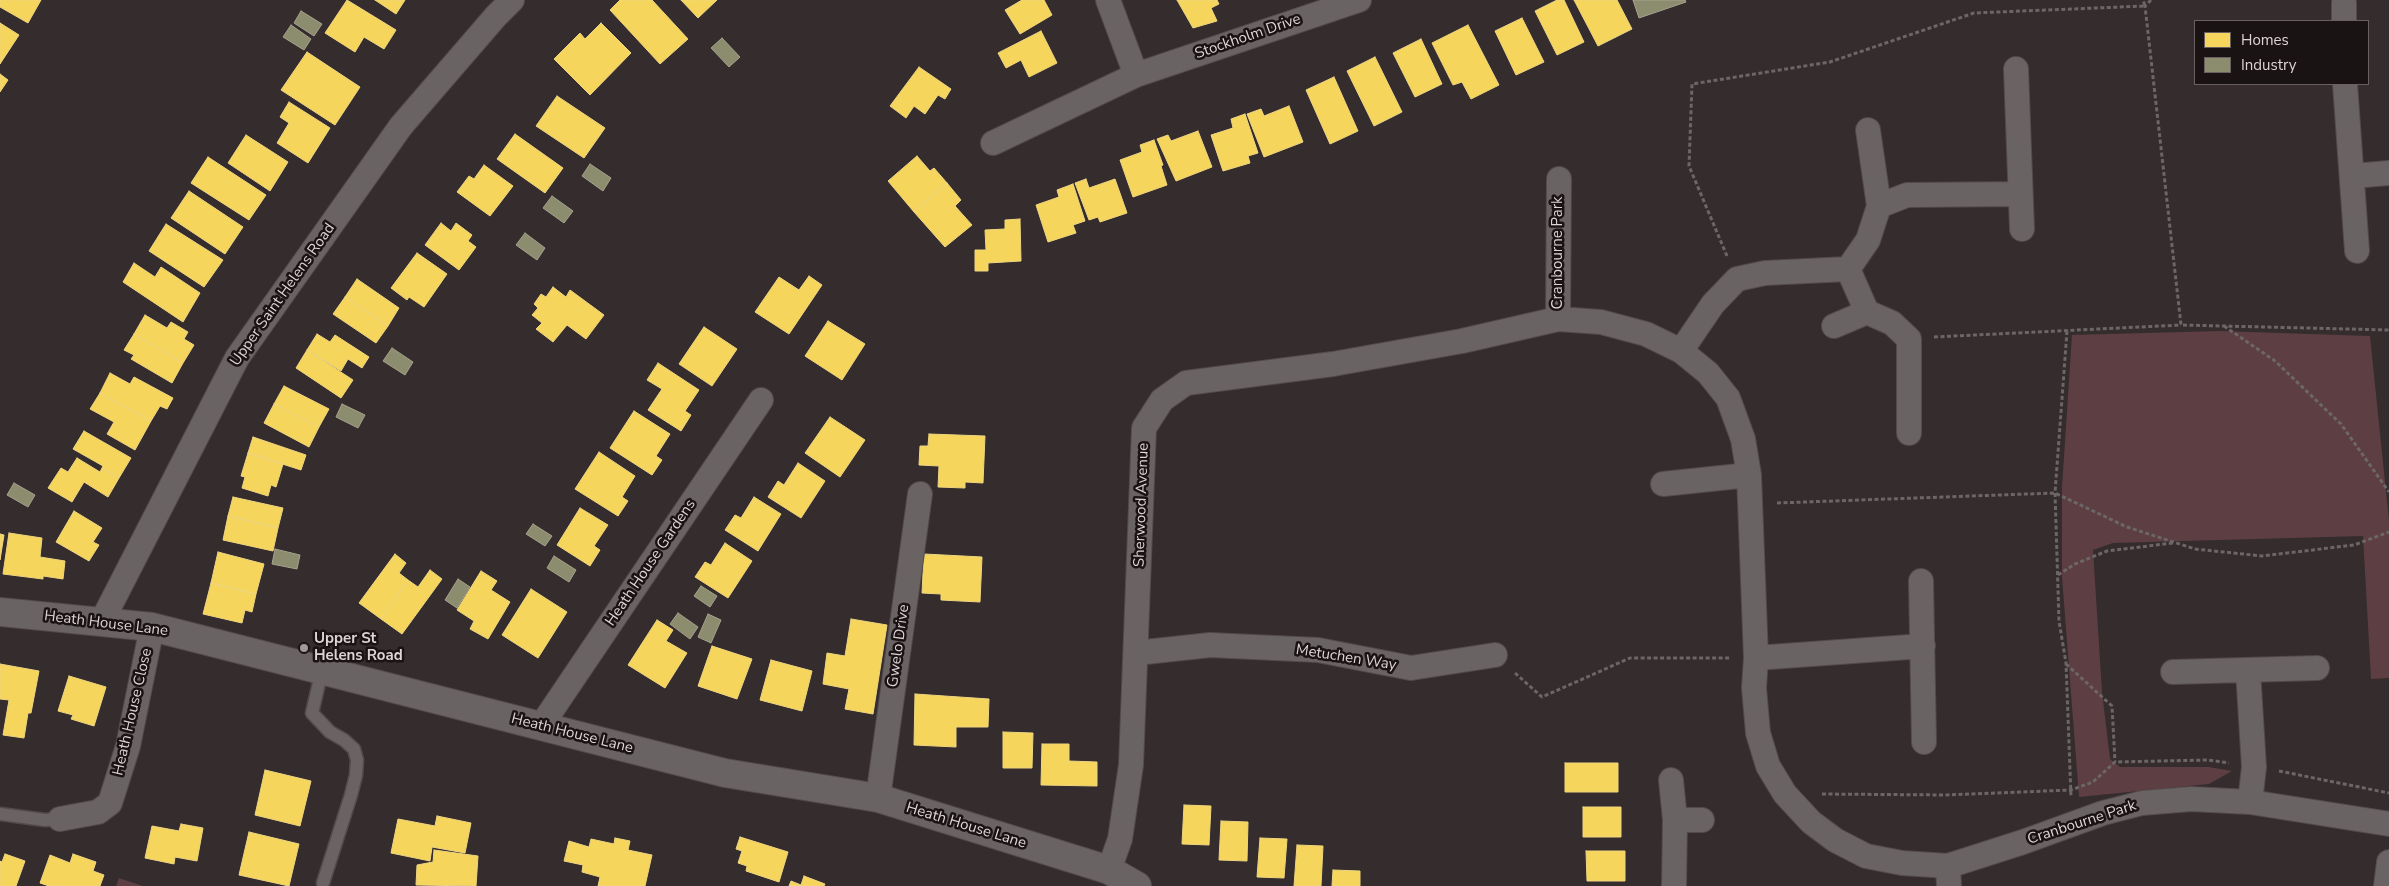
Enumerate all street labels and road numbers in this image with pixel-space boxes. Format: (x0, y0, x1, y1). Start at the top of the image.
street label: Stockholm Drive (1193, 10, 1303, 64)
street label: Cranbourne Park (1549, 196, 1567, 310)
street label: Upper Saint Helens Road (227, 220, 339, 370)
street label: Sherwood Avenue (1131, 443, 1153, 567)
street label: Heath House Gardens (602, 496, 700, 630)
street label: Gwelo Drive (884, 603, 914, 689)
street label: Heath House Lane (43, 607, 169, 641)
street label: Metuchen Way (1294, 641, 1398, 675)
street label: Heath House Close (110, 647, 156, 777)
street label: Heath House Lane (509, 710, 635, 758)
street label: Cranbourne Park (2025, 797, 2139, 849)
street label: Heath House Lane (904, 799, 1028, 853)

